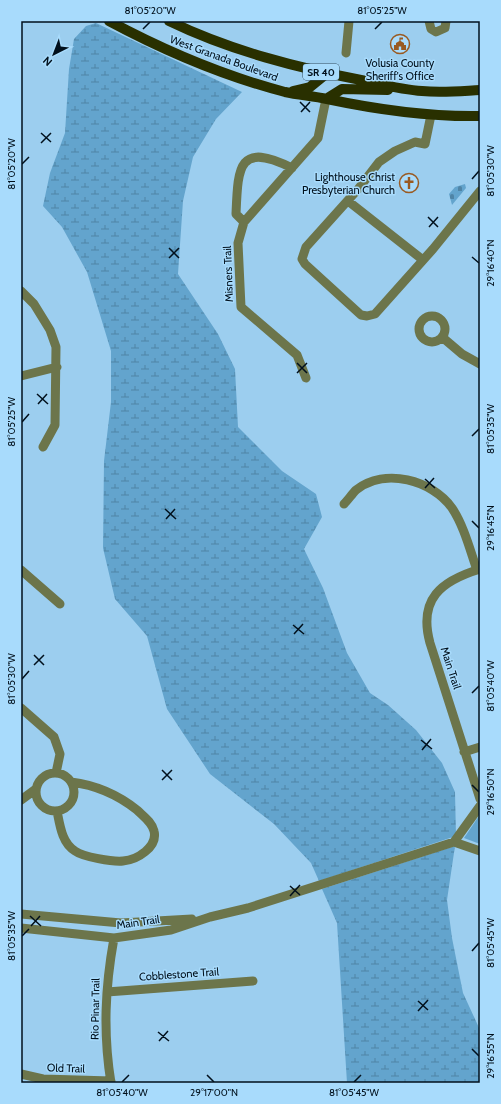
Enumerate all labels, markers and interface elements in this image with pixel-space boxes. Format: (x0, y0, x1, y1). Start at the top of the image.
text: 81°05'20"W (124, 4, 176, 17)
text: 81°05'25"W (357, 4, 407, 17)
street label: West Granada Boulevard (168, 32, 280, 84)
public building icon: Volusia County Sheriff's Office (389, 33, 411, 55)
north arrow (34, 34, 74, 74)
text: N (40, 54, 55, 69)
place label: Volusia County Sheriff's Office (366, 56, 435, 83)
road number: SR 40 (303, 64, 339, 80)
text: 81°05'20"W (5, 138, 18, 190)
text: 81°05'30"W (484, 145, 497, 197)
place label: Lighthouse Christ Presbyterian Church (302, 170, 395, 197)
church icon: Lighthouse Christ Presbyterian Church (398, 172, 420, 194)
text: 29°16'40"N (484, 239, 497, 287)
street label: Misners Trail (220, 245, 236, 302)
text: 81°05'25"W (5, 397, 18, 447)
text: 81°05'35"W (484, 404, 497, 454)
text: 29°16'45"N (484, 505, 497, 551)
street label: Main Trail (438, 645, 465, 691)
text: 81°05'30"W (5, 653, 18, 705)
text: 81°05'40"W (484, 660, 497, 712)
text: 29°16'50"N (484, 768, 497, 816)
text: 81°05'35"W (5, 911, 18, 961)
street label: Main Trail (115, 912, 161, 932)
text: 81°05'45"W (484, 917, 497, 968)
street label: Cobblestone Trail (139, 964, 220, 984)
street label: Rio Pinar Trail (87, 978, 103, 1040)
text: 29°16'55"N (484, 1033, 497, 1079)
street label: Old Trail (47, 1060, 86, 1076)
text: 81°05'40"W (96, 1086, 148, 1099)
text: 29°17'00"N (190, 1086, 238, 1099)
text: 81°05'45"W (329, 1086, 380, 1099)

